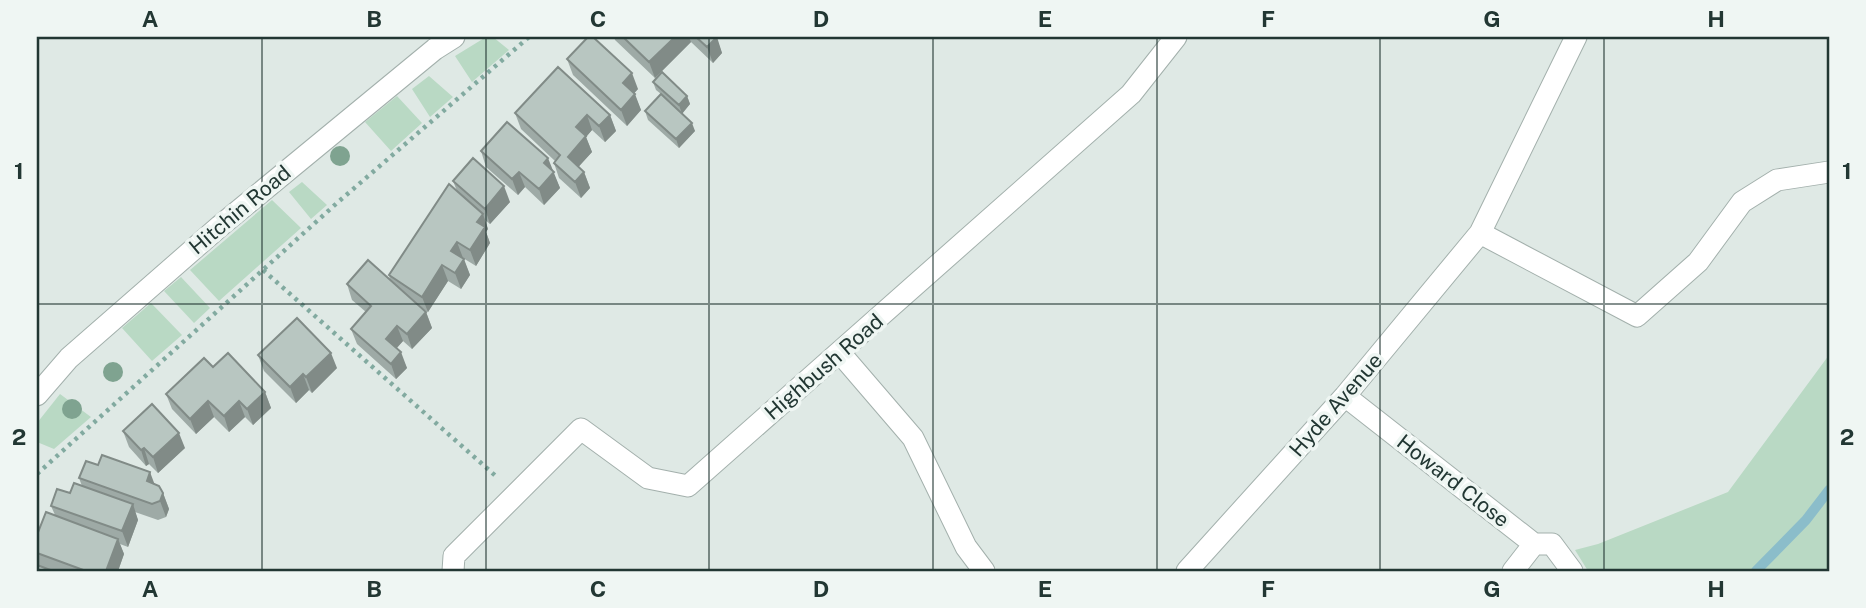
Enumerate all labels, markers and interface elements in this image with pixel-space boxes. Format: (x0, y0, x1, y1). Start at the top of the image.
text: A (142, 5, 159, 32)
text: B (366, 5, 382, 32)
text: C (590, 5, 606, 32)
text: D (813, 5, 829, 32)
text: E (1038, 5, 1052, 32)
text: F (1261, 5, 1275, 32)
text: G (1483, 5, 1501, 32)
text: H (1707, 5, 1725, 32)
text: 1 (14, 157, 24, 184)
text: 1 (1842, 157, 1852, 184)
street label: Hitchin Road (184, 160, 296, 259)
street label: Highbush Road (759, 308, 888, 425)
street label: Hyde Avenue (1284, 348, 1387, 461)
text: 2 (12, 423, 26, 450)
text: 2 (1840, 423, 1854, 450)
street label: Howard Close (1392, 429, 1514, 532)
text: A (142, 575, 159, 602)
text: B (366, 575, 382, 602)
text: C (590, 575, 606, 602)
text: D (813, 575, 829, 602)
text: E (1038, 575, 1052, 602)
text: F (1261, 575, 1275, 602)
text: G (1483, 575, 1501, 602)
text: H (1707, 575, 1725, 602)

